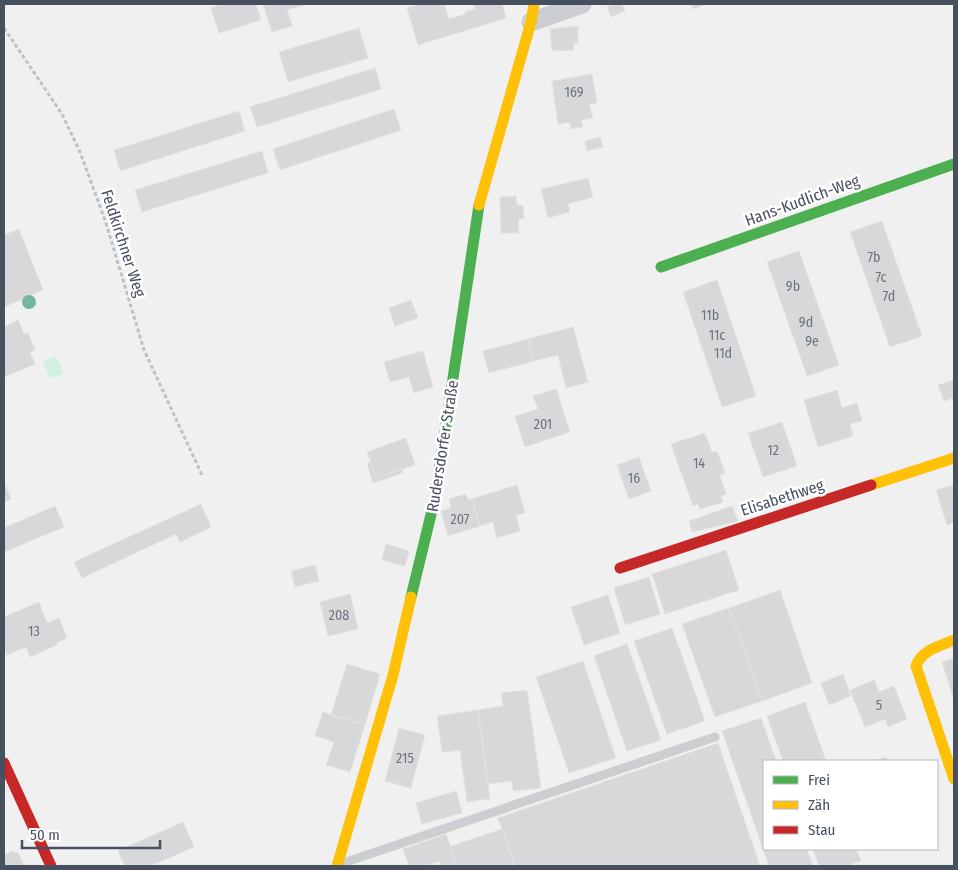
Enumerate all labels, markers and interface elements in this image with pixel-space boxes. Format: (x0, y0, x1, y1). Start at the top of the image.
house number: 169 (564, 84, 584, 101)
street label: Hans-Kudlich-Weg (742, 171, 862, 230)
street label: Feldkirchner Weg (97, 187, 150, 300)
house number: 7b (867, 249, 881, 266)
house number: 7c (875, 269, 887, 286)
house number: 9b (786, 278, 800, 295)
house number: 7d (883, 288, 895, 305)
house number: 11b (701, 307, 719, 324)
house number: 9d (799, 314, 813, 331)
house number: 11c (709, 327, 725, 344)
house number: 9e (805, 333, 819, 350)
house number: 11d (714, 345, 732, 362)
street label: Rudersdorfer Straße (423, 379, 462, 513)
house number: 201 (534, 416, 552, 433)
house number: 12 (767, 442, 779, 459)
house number: 14 (693, 455, 705, 472)
house number: 16 (628, 470, 640, 487)
street label: Elisabethweg (738, 475, 827, 520)
house number: 207 (451, 511, 470, 528)
house number: 208 (329, 607, 349, 624)
house number: 13 (28, 623, 40, 640)
house number: 5 (876, 697, 882, 714)
house number: 215 (396, 750, 414, 767)
legend (763, 760, 938, 850)
text: Frei (808, 771, 830, 789)
text: Zäh (808, 796, 830, 814)
scale bar (22, 818, 160, 850)
text: Stau (808, 821, 835, 839)
text: 50 m (30, 826, 60, 844)

